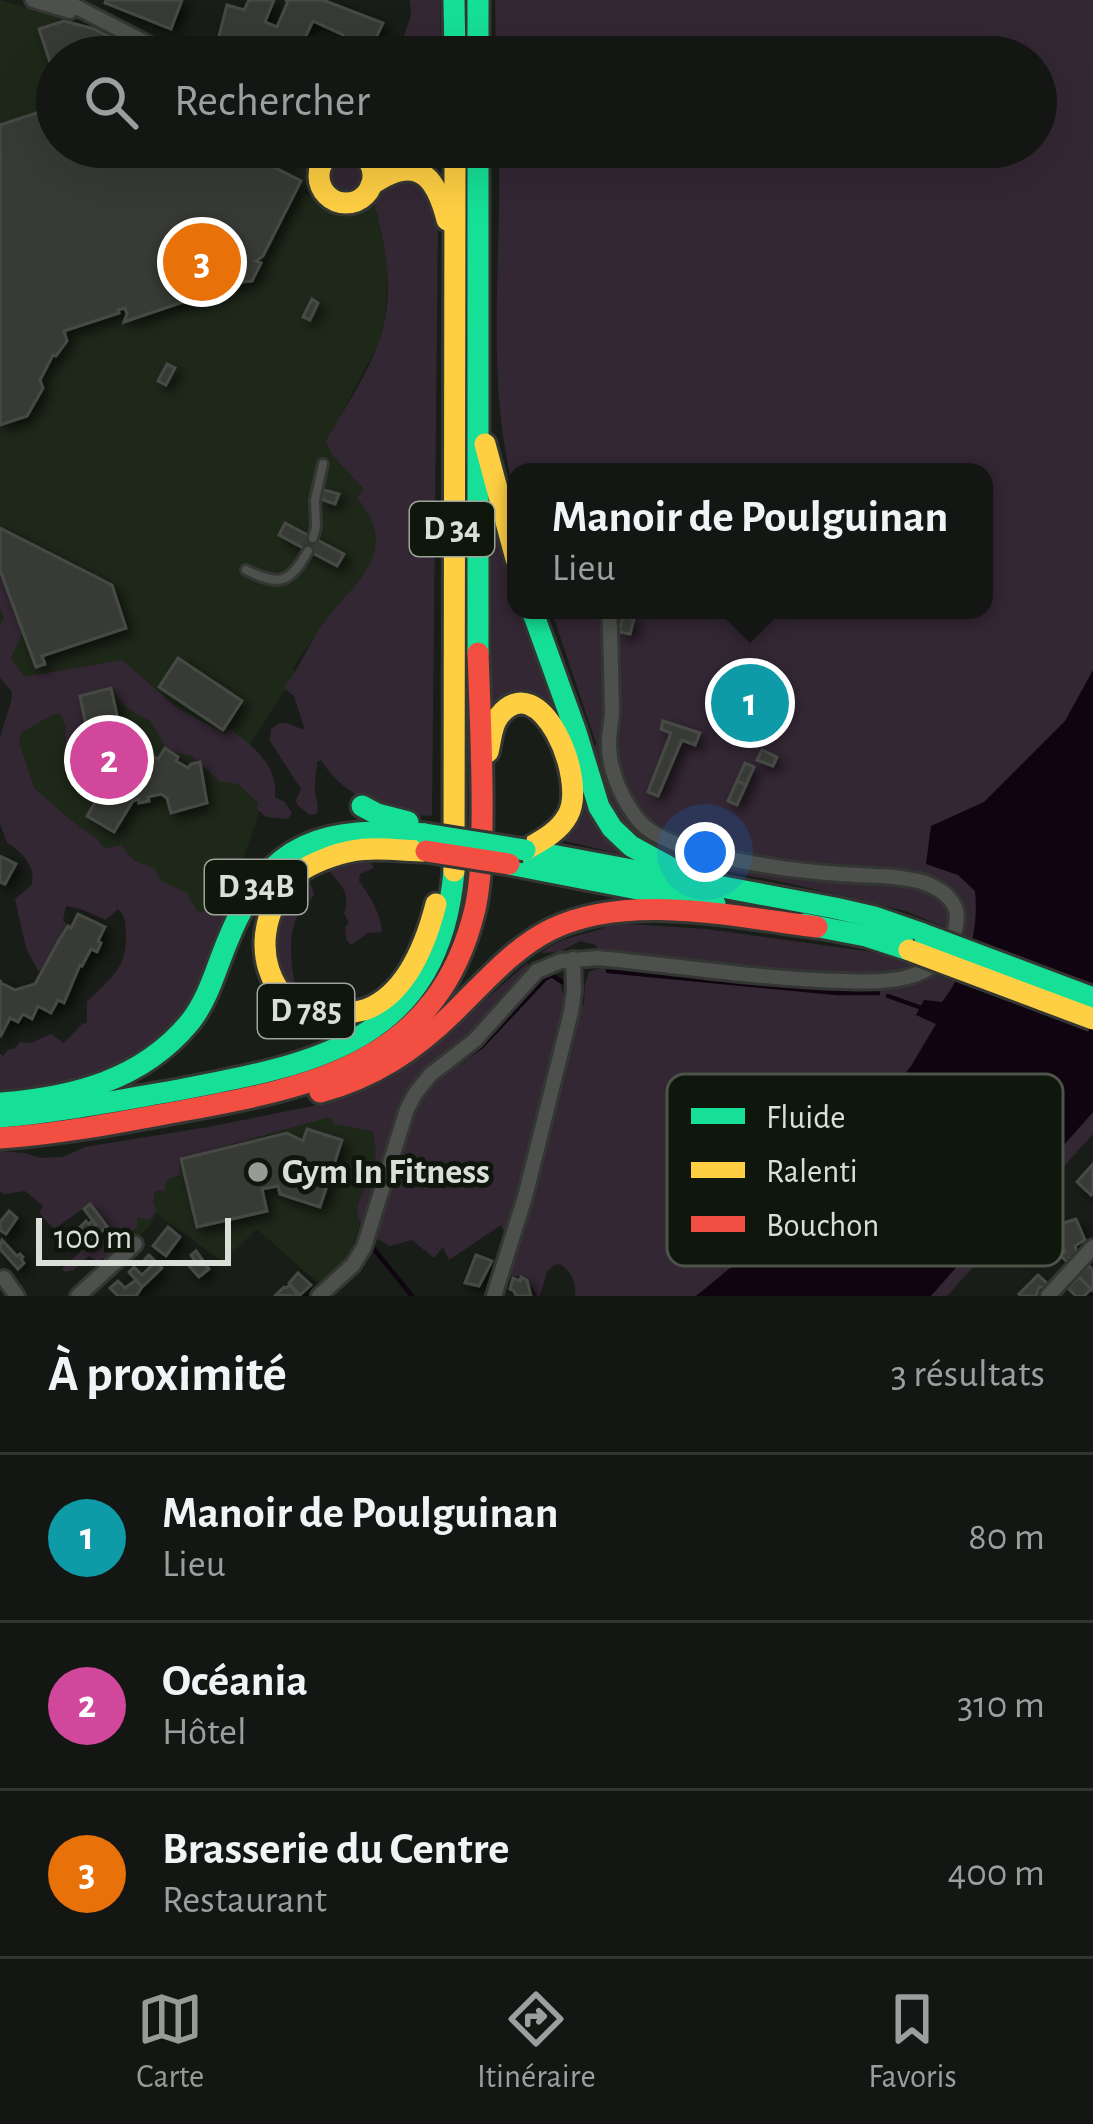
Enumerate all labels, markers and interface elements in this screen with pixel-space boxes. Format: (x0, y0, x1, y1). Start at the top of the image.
search box (36, 36, 1057, 168)
icon: search (78, 69, 144, 135)
text: Rechercher (174, 79, 370, 124)
pin: 3 (163, 217, 241, 307)
popup (507, 463, 993, 619)
text: Manoir de Poulguinan (552, 495, 948, 540)
road number: D 34 (410, 502, 494, 556)
text: Lieu (552, 549, 615, 588)
pin: 1 (711, 658, 789, 748)
pin: 2 (70, 715, 148, 805)
your location (675, 822, 735, 882)
road number: D 34B (205, 860, 307, 914)
road number: D 785 (258, 984, 354, 1038)
legend (667, 1074, 1063, 1266)
text: Fluide (766, 1102, 846, 1135)
place label: Gym In Fitness (282, 1154, 490, 1190)
text: Ralenti (766, 1156, 858, 1189)
marker: Gym In Fitness (245, 1159, 271, 1185)
text: Bouchon (766, 1210, 879, 1243)
scale bar (36, 1212, 231, 1265)
text: 100 m (54, 1222, 132, 1255)
text: À proximité (48, 1349, 287, 1400)
text: 3 résultats (891, 1355, 1045, 1394)
text: Manoir de Poulguinan (162, 1491, 559, 1536)
text: 1 (80, 1518, 94, 1557)
text: 80 m (968, 1518, 1045, 1557)
text: Lieu (162, 1545, 226, 1584)
text: Océania (162, 1659, 308, 1704)
text: 2 (78, 1686, 96, 1725)
text: 310 m (957, 1686, 1045, 1725)
text: Hôtel (162, 1713, 247, 1752)
text: Brasserie du Centre (162, 1827, 510, 1872)
text: 3 (79, 1854, 95, 1893)
text: 400 m (947, 1854, 1045, 1893)
text: Restaurant (162, 1881, 327, 1920)
tab: Carte (136, 1986, 204, 2098)
tab: Itinéraire (477, 1986, 596, 2098)
tab: Favoris (868, 1986, 957, 2098)

